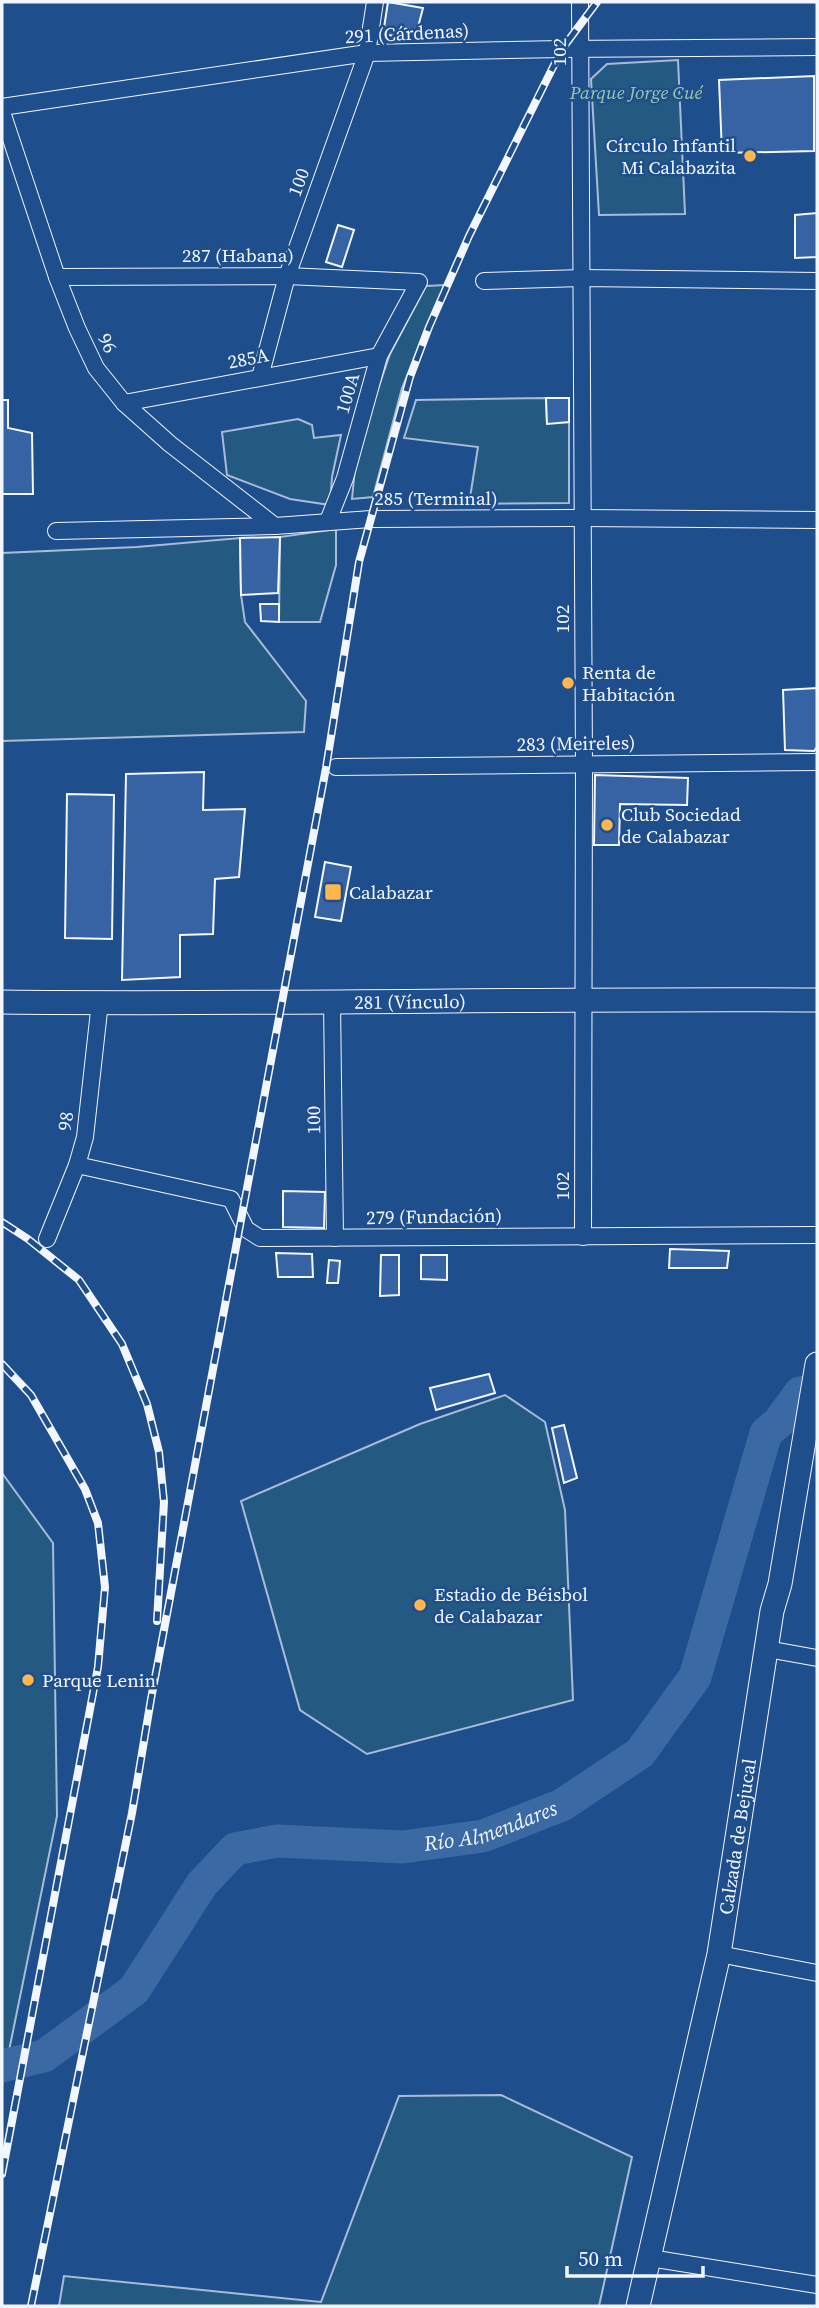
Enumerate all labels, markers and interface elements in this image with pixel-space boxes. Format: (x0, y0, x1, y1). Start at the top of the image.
street label: 291 (Cárdenas) (344, 17, 470, 49)
street label: 102 (546, 38, 572, 66)
park label: Parque Jorge Cué (569, 79, 704, 105)
place label: Círculo Infantil Mi Calabazita (606, 132, 736, 180)
marker: Círculo Infantil Mi Calabazita (742, 148, 758, 164)
street label: 100 (281, 164, 315, 200)
street label: 287 (Habana) (182, 242, 294, 268)
street label: 96 (92, 329, 124, 357)
street label: 285A (225, 341, 271, 375)
street label: 100A (329, 369, 365, 416)
street label: 285 (Terminal) (374, 485, 498, 511)
street label: 102 (549, 605, 575, 633)
place label: Renta de Habitación (582, 659, 676, 707)
marker: Renta de Habitación (560, 675, 576, 691)
street label: 283 (Meireles) (516, 729, 636, 757)
place label: Club Sociedad de Calabazar (621, 801, 741, 849)
marker: Club Sociedad de Calabazar (599, 817, 615, 833)
place label: Calabazar (349, 879, 433, 905)
marker: Calabazar (323, 882, 343, 902)
street label: 281 (Vínculo) (354, 988, 466, 1015)
street label: 100 (300, 1106, 326, 1134)
street label: 98 (51, 1110, 79, 1132)
street label: 102 (549, 1172, 575, 1200)
street label: 279 (Fundación) (366, 1202, 502, 1230)
place label: Estadio de Béisbol de Calabazar (434, 1581, 588, 1629)
marker: Estadio de Béisbol de Calabazar (412, 1597, 428, 1613)
place label: Parque Lenin (42, 1667, 156, 1693)
marker: Parque Lenin (20, 1672, 36, 1688)
street label: Calzada de Bejucal (712, 1756, 762, 1917)
water label: Río Almendares (421, 1793, 562, 1858)
scale bar (567, 2234, 704, 2278)
text: 50 m (578, 2244, 623, 2273)

